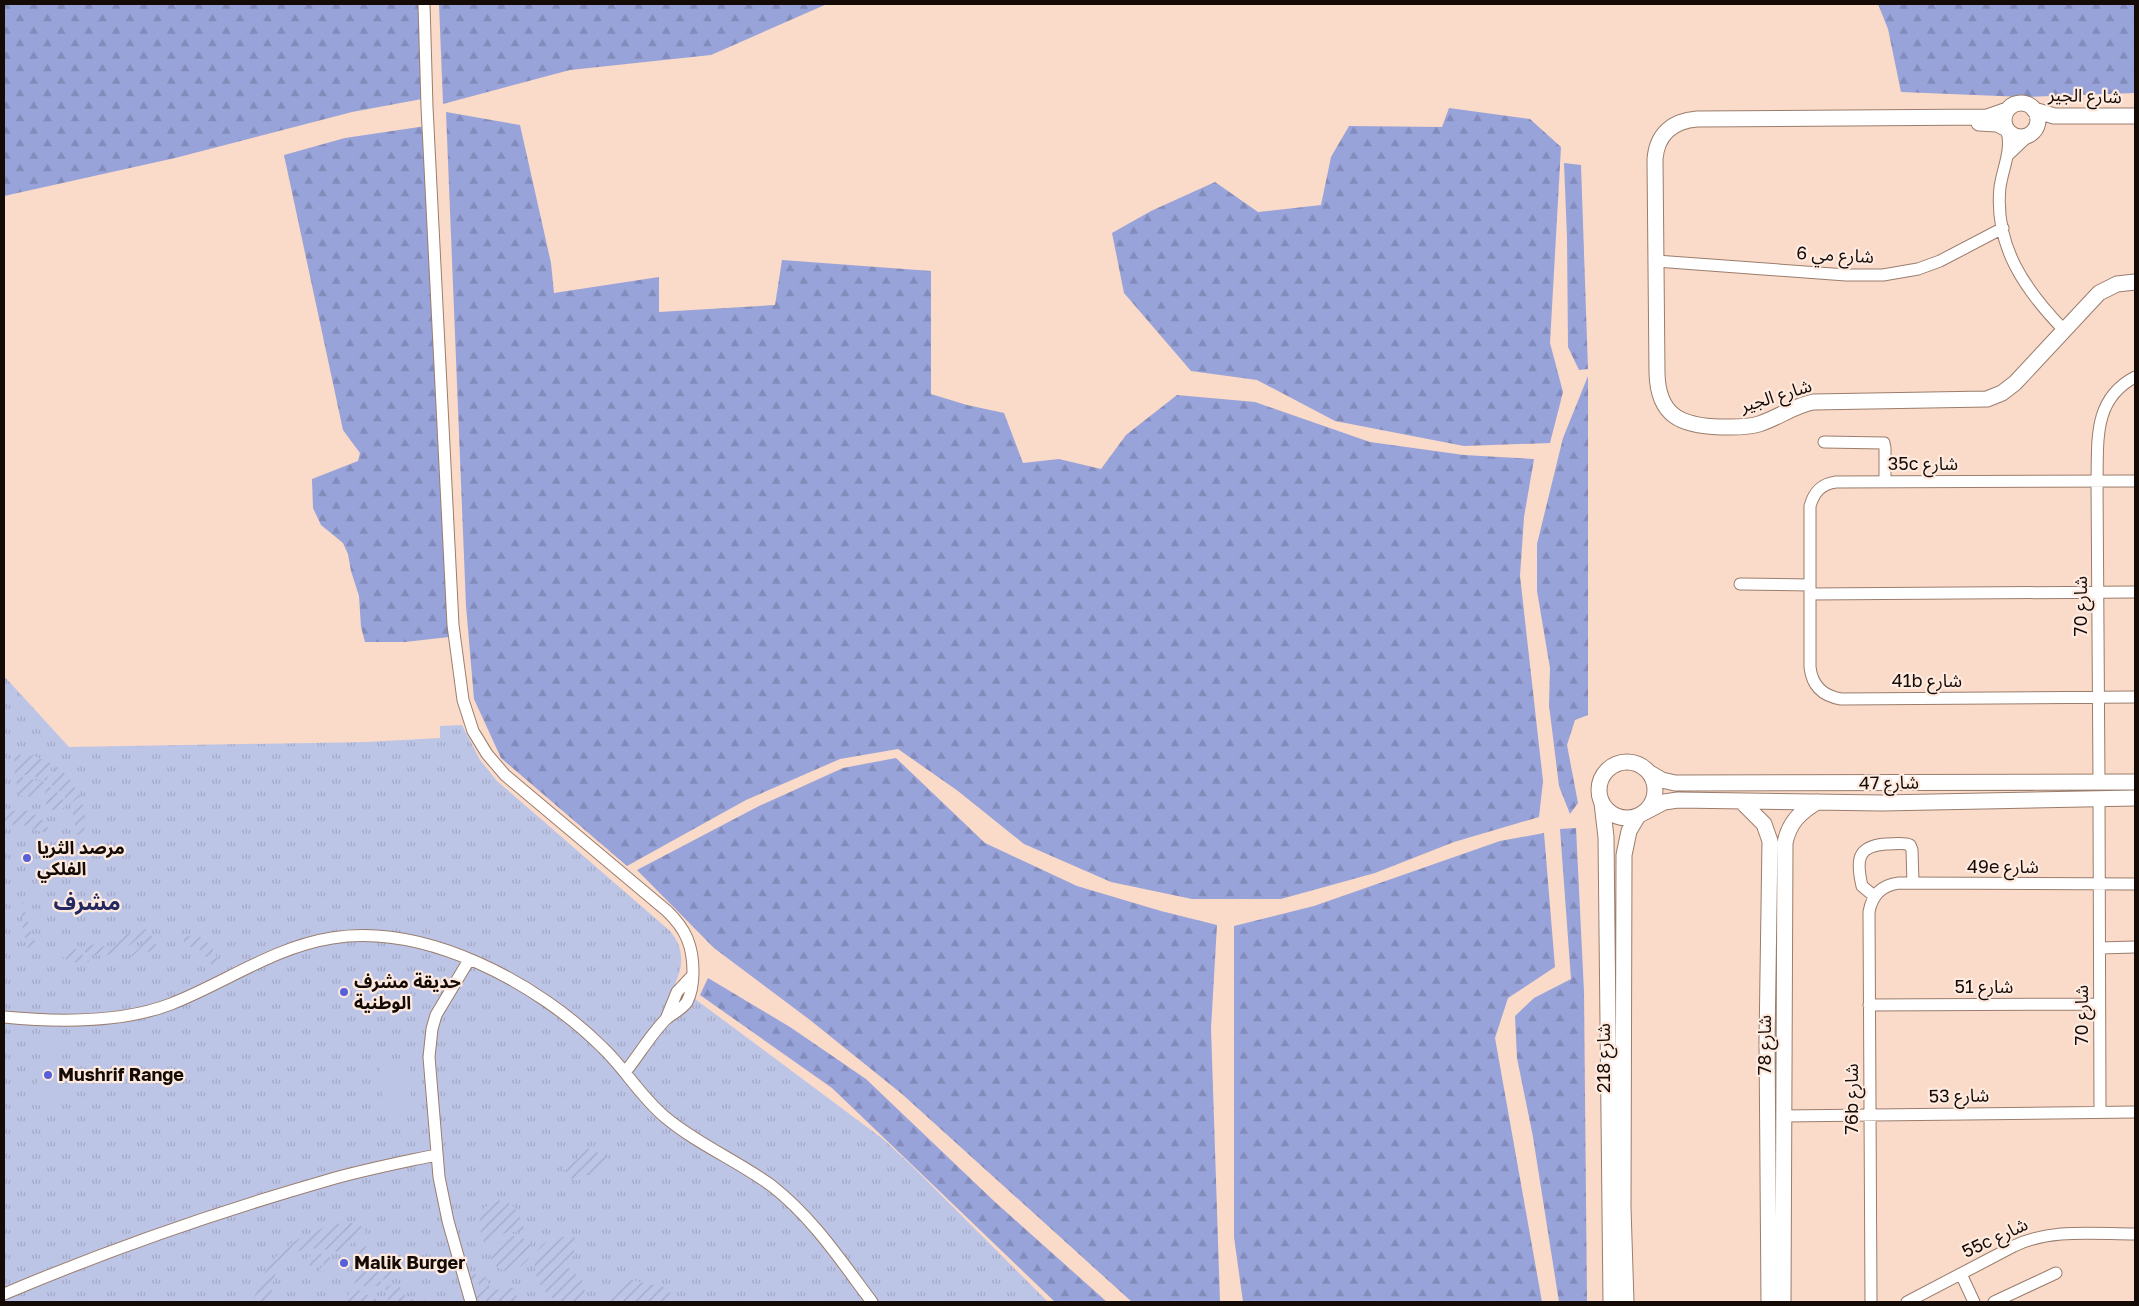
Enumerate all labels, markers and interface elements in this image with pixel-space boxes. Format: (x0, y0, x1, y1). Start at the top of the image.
street label: شارع الجير (2047, 83, 2122, 111)
street label: شارع مي 6 (1795, 241, 1874, 271)
street label: شارع الجير (1736, 374, 1815, 420)
street label: 35c شارع (1888, 452, 1958, 478)
street label: شارع 70 (2069, 576, 2095, 636)
street label: 41b شارع (1892, 669, 1962, 695)
street label: شارع 47 (1859, 770, 1919, 798)
place label: مرصد الثريا الفلكي (37, 836, 125, 883)
marker: مرصد الثريا الفلكي (21, 852, 33, 864)
street label: 49e شارع (1967, 855, 2039, 881)
district label: مشرف (54, 888, 121, 915)
place label: حديقة مشرف الوطنية (354, 970, 461, 1013)
street label: شارع 51 (1955, 975, 2013, 1001)
street label: شارع 70 (2070, 985, 2096, 1045)
marker: حديقة مشرف الوطنية (338, 986, 350, 998)
street label: شارع 78 (1753, 1015, 1779, 1075)
street label: شارع 218 (1592, 1023, 1618, 1093)
place label: Mushrif Range (58, 1063, 184, 1085)
street label: 76b شارع (1840, 1063, 1866, 1135)
marker: Mushrif Range (42, 1069, 54, 1081)
street label: شارع 53 (1929, 1083, 1990, 1111)
street label: 55c شارع (1958, 1212, 2033, 1266)
place label: Malik Burger (354, 1251, 465, 1273)
marker: Malik Burger (338, 1257, 350, 1269)

